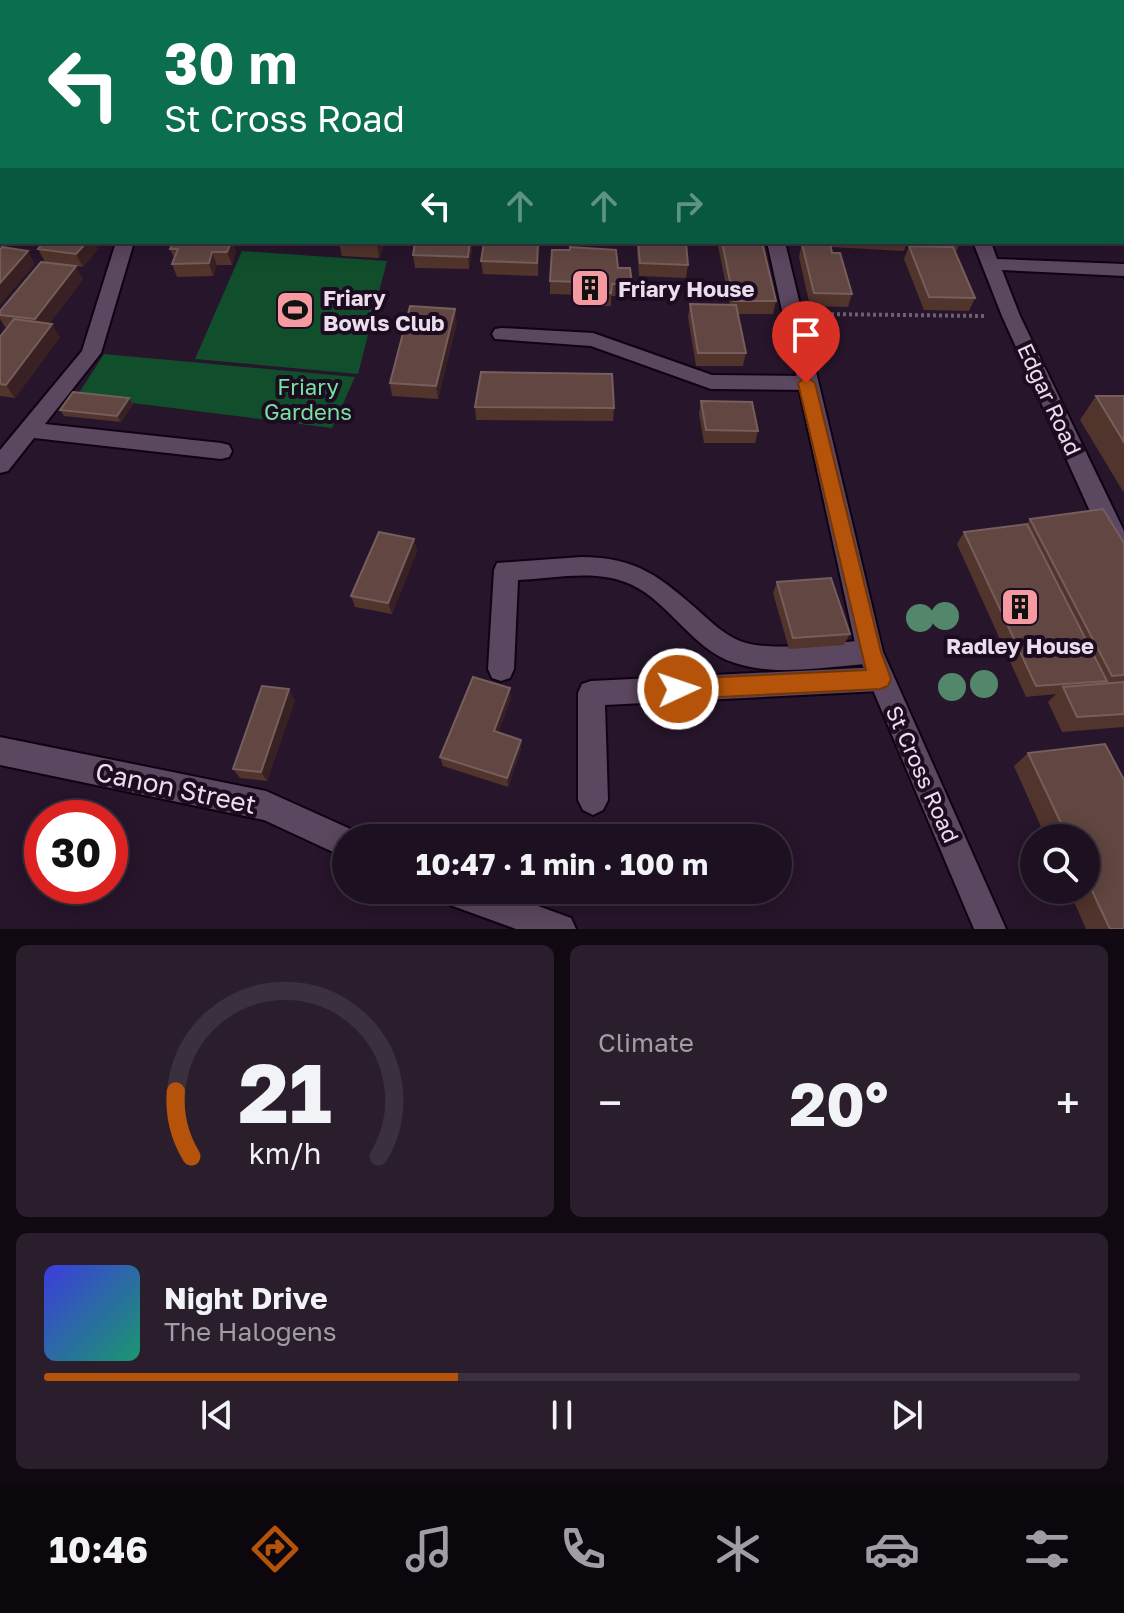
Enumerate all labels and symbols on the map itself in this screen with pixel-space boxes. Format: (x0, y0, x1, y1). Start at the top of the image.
building icon: Friary House (569, 267, 611, 309)
place label: Friary House (618, 275, 755, 302)
place label: Friary Bowls Club (323, 284, 445, 336)
sports icon: Friary Bowls Club (274, 289, 316, 331)
pin (772, 301, 840, 383)
street label: Edgar Road (1012, 339, 1088, 459)
park label: Friary Gardens (264, 373, 352, 425)
building icon: Radley House (999, 586, 1041, 628)
place label: Radley House (946, 632, 1094, 659)
position arrow (636, 647, 720, 731)
street label: St Cross Road (881, 701, 965, 847)
street label: Canon Street (93, 756, 259, 820)
speed limit sign: 30 (24, 800, 128, 904)

